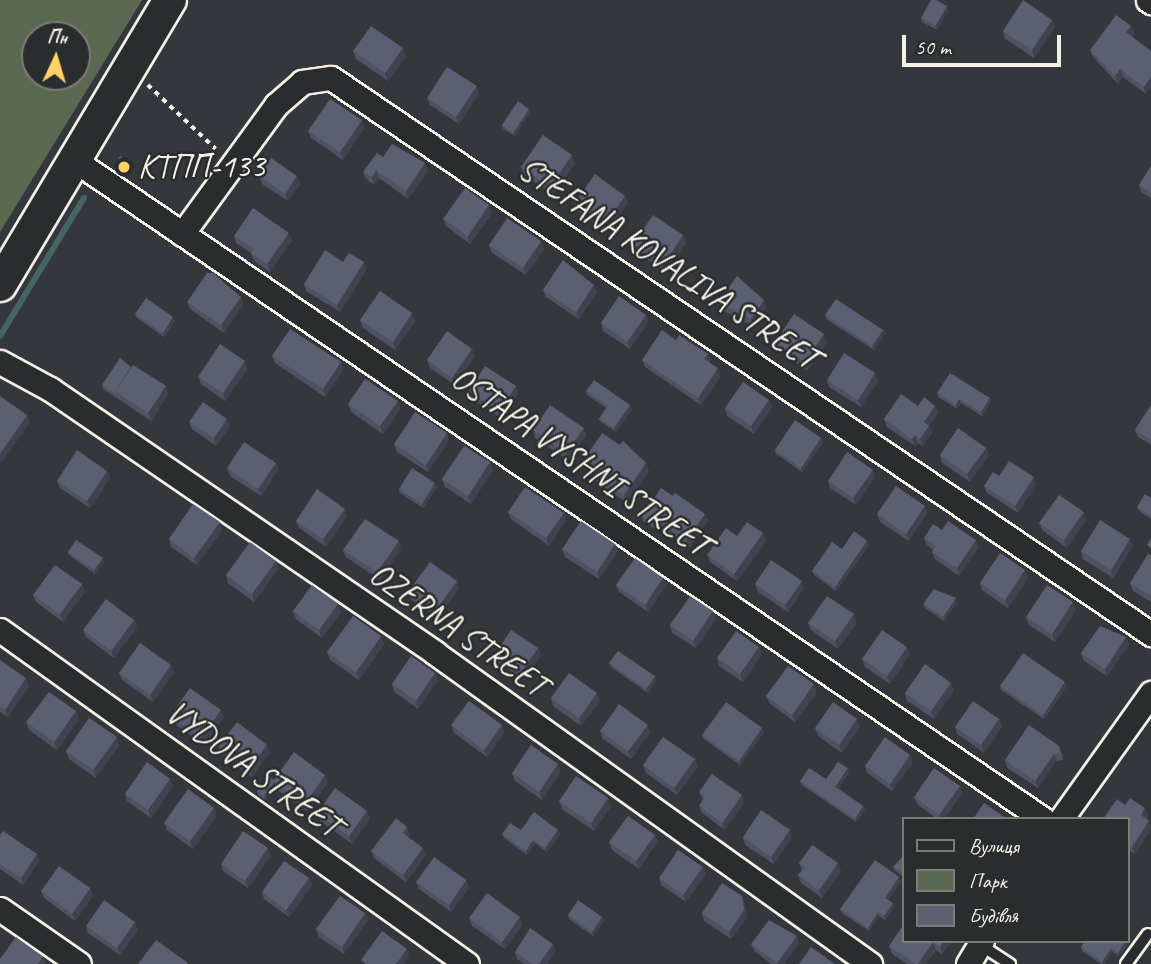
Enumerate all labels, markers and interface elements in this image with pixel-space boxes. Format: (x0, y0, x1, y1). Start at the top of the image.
north arrow (21, 21, 91, 91)
scale bar (906, 21, 1065, 65)
text: Пн (47, 24, 68, 50)
text: 50 m (915, 34, 951, 60)
place label: КТПП-133 (138, 147, 265, 187)
street label: STEFANA KOVALIVA STREET (512, 150, 824, 378)
marker: КТПП-133 (116, 159, 132, 175)
street label: OSTAPA VYSHNI STREET (444, 358, 716, 566)
street label: OZERNA STREET (362, 554, 554, 706)
street label: VYDOVA STREET (158, 693, 348, 845)
legend (902, 817, 1130, 943)
text: Вулиця (969, 833, 1019, 859)
text: Парк (969, 868, 1006, 894)
text: Будівля (969, 903, 1018, 929)

